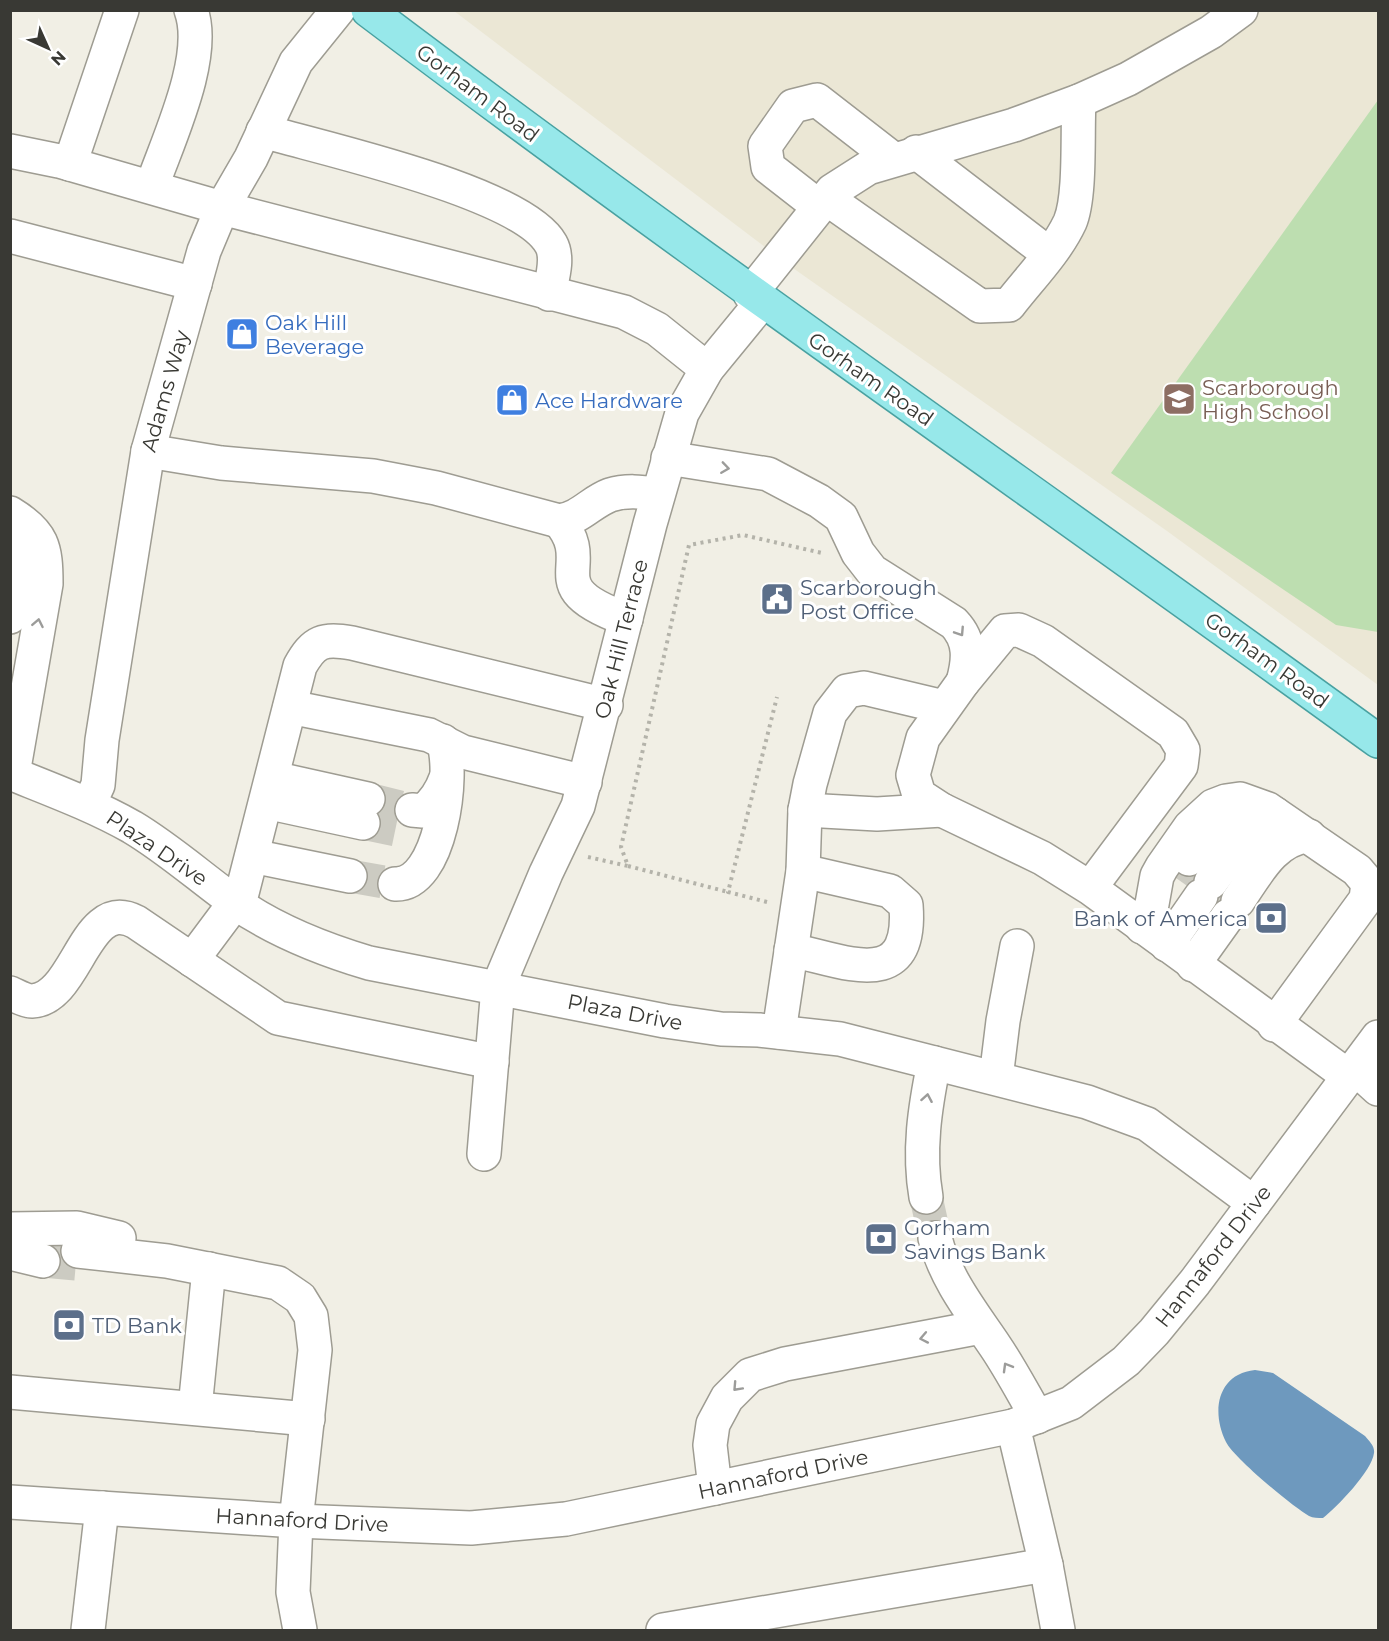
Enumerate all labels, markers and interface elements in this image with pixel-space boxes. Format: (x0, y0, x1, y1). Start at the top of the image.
north arrow (18, 18, 78, 78)
street label: Gorham Road (412, 39, 544, 147)
text: N (47, 47, 70, 70)
place label: Oak Hill Beverage (265, 310, 364, 359)
shop icon: Oak Hill Beverage (224, 316, 260, 352)
street label: Adams Way (136, 327, 194, 455)
street label: Gorham Road (804, 327, 938, 431)
place label: Scarborough High School (1202, 375, 1339, 424)
school or university icon: Scarborough High School (1161, 381, 1197, 417)
shop icon: Ace Hardware (494, 382, 530, 418)
place label: Ace Hardware (535, 388, 683, 413)
one-way arrow (720, 462, 730, 474)
street label: Oak Hill Terrace (589, 557, 653, 721)
place label: Scarborough Post Office (800, 575, 937, 624)
public building icon: Scarborough Post Office (759, 581, 795, 617)
street label: Gorham Road (1200, 607, 1334, 713)
one-way arrow (31, 618, 44, 628)
one-way arrow (953, 626, 964, 637)
street label: Plaza Drive (102, 805, 212, 891)
bank icon: Bank of America (1253, 900, 1289, 936)
place label: Bank of America (1074, 906, 1248, 931)
street label: Plaza Drive (565, 989, 685, 1035)
one-way arrow (920, 1093, 933, 1103)
street label: Hannaford Drive (1150, 1180, 1276, 1332)
place label: Gorham Savings Bank (904, 1215, 1046, 1264)
bank icon: Gorham Savings Bank (863, 1221, 899, 1257)
bank icon: TD Bank (51, 1307, 87, 1343)
place label: TD Bank (92, 1313, 182, 1338)
one-way arrow (919, 1331, 929, 1344)
one-way arrow (1003, 1363, 1014, 1373)
one-way arrow (734, 1379, 745, 1390)
street label: Hannaford Drive (696, 1444, 870, 1504)
street label: Hannaford Drive (215, 1503, 389, 1537)

